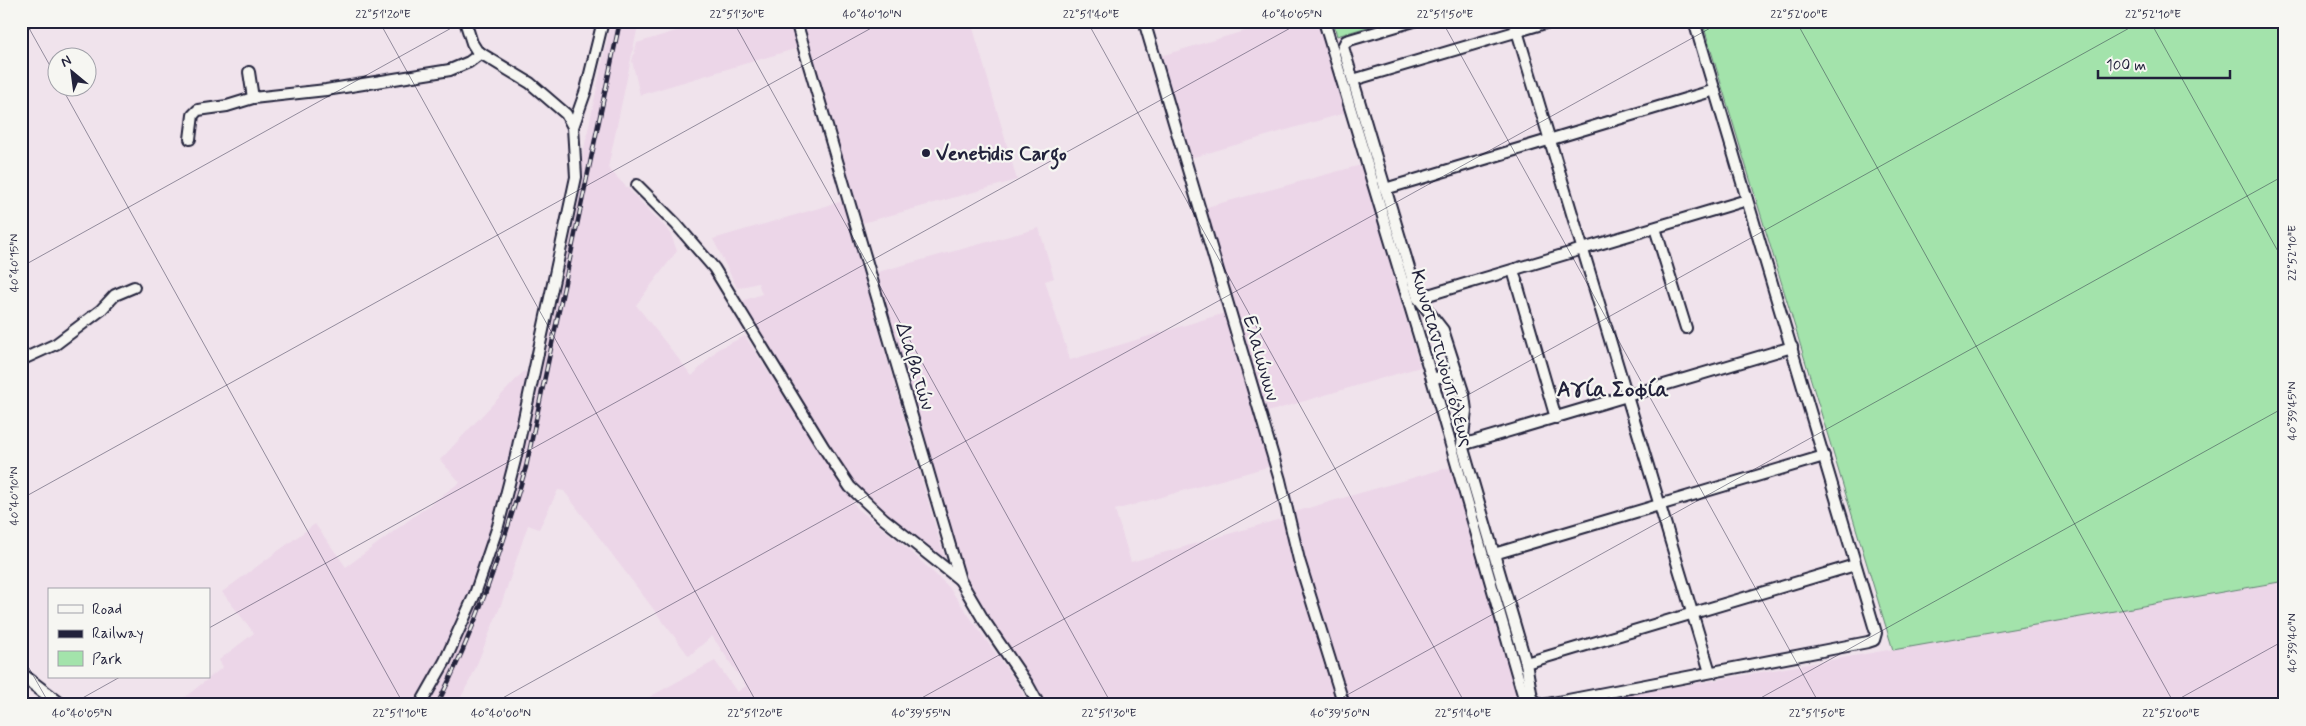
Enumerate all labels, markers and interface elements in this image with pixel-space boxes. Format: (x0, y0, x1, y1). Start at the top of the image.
text: 22°51'20"E (355, 7, 411, 23)
text: 22°51'30"E (710, 7, 764, 23)
text: 40°40'10"N (843, 7, 901, 23)
text: 22°51'40"E (1063, 7, 1119, 23)
text: 40°40'05"N (1262, 7, 1322, 23)
text: 22°51'50"E (1417, 7, 1473, 23)
text: 22°52'00"E (1770, 7, 1828, 23)
text: 22°52'10"E (2125, 7, 2181, 23)
north arrow (48, 48, 98, 98)
scale bar (2098, 48, 2231, 80)
text: N (58, 51, 75, 72)
text: 100 m (2106, 56, 2146, 76)
place label: Venetidis Cargo (936, 141, 1067, 170)
marker: Venetidis Cargo (920, 147, 932, 159)
text: 22°52'10"E (2285, 225, 2301, 281)
text: 40°40'15"N (7, 234, 23, 292)
street label: Κωνσταντινουπόλεως (1403, 267, 1480, 450)
street label: Ελαιώνων (1235, 312, 1286, 405)
street label: Διαβατών (888, 319, 941, 414)
district label: Αγία Σοφία (1557, 376, 1670, 404)
text: 40°39'45"N (2285, 382, 2301, 440)
text: 40°40'10"N (7, 467, 23, 525)
legend (48, 588, 210, 678)
text: Road (92, 600, 122, 620)
text: 40°39'40"N (2285, 613, 2301, 673)
text: Railway (92, 624, 144, 644)
text: Park (92, 650, 122, 670)
text: 40°40'05"N (52, 706, 112, 722)
text: 22°51'10"E (373, 706, 427, 722)
text: 40°40'00"N (471, 706, 531, 722)
text: 22°51'20"E (727, 706, 783, 722)
text: 40°39'55"N (892, 706, 950, 722)
text: 22°51'30"E (1082, 706, 1136, 722)
text: 40°39'50"N (1310, 706, 1370, 722)
text: 22°51'40"E (1435, 706, 1491, 722)
text: 22°51'50"E (1789, 706, 1845, 722)
text: 22°52'00"E (2142, 706, 2200, 722)

